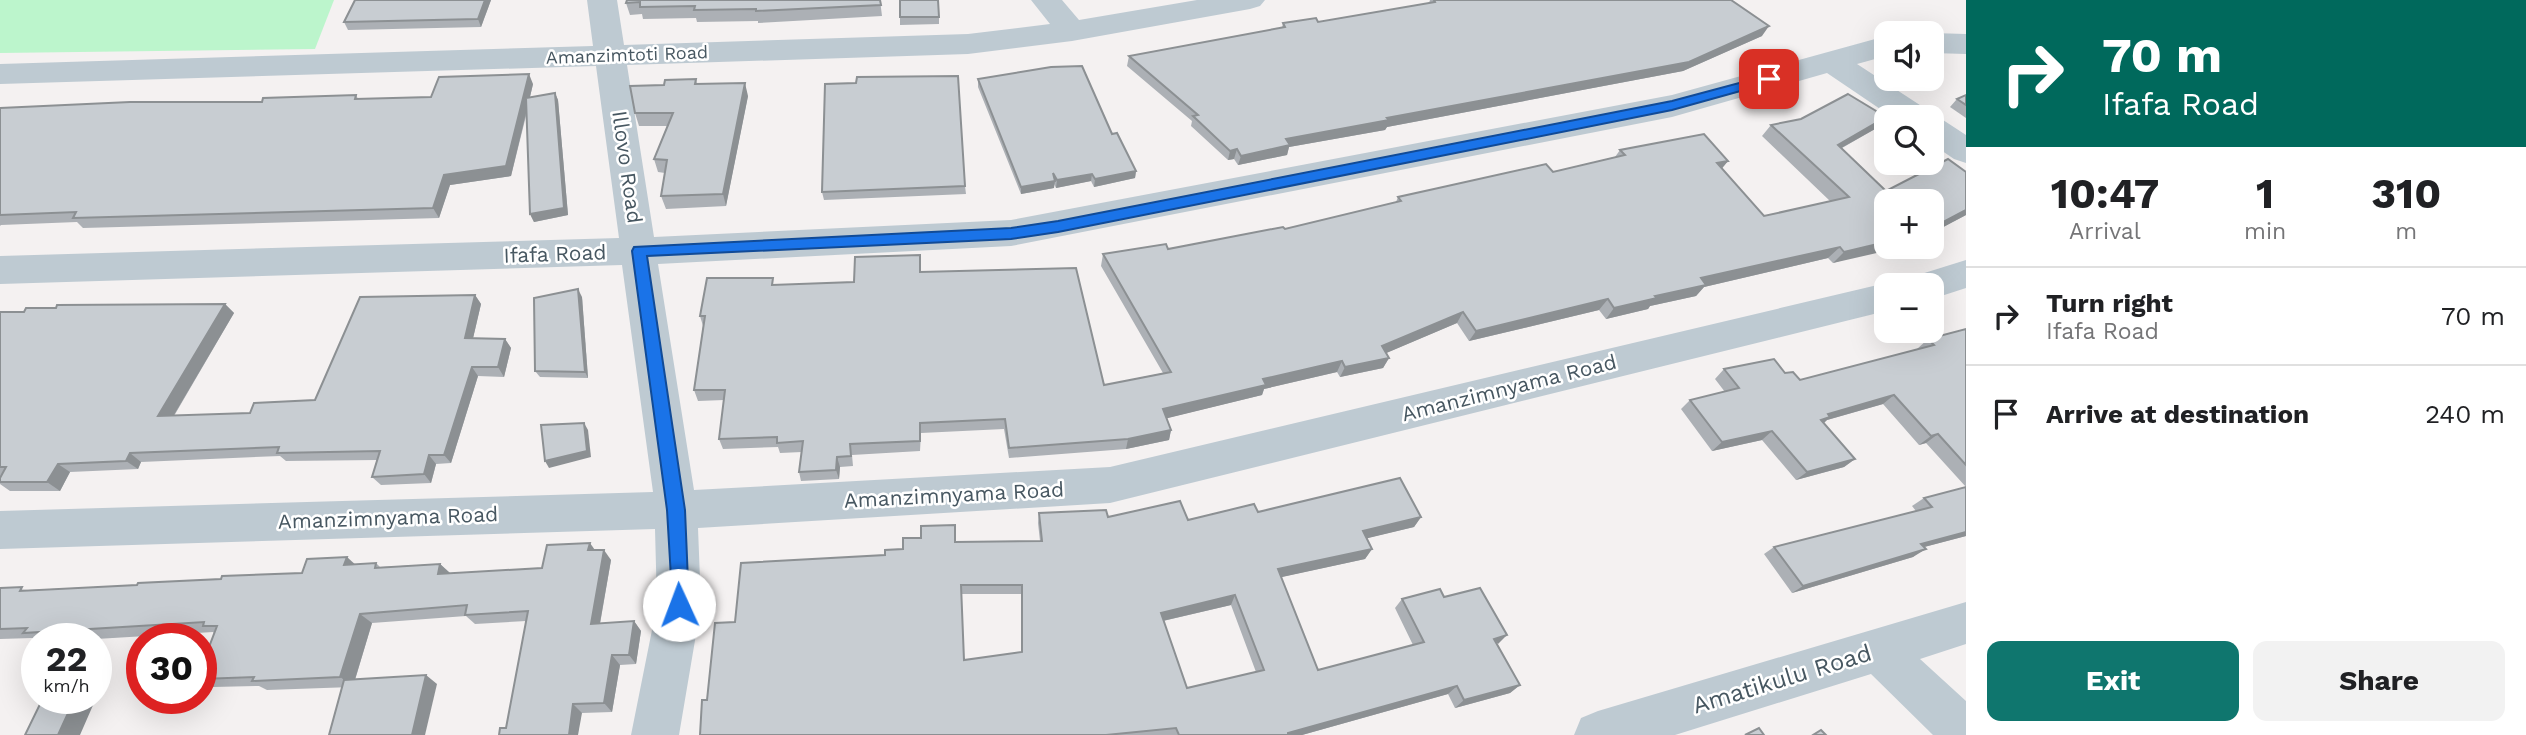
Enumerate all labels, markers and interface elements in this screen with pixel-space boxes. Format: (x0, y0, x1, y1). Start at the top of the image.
map controls (1874, 21, 1944, 343)
button: sound (1874, 21, 1944, 91)
text: 70 m (2102, 26, 2222, 84)
icon: right (1987, 28, 2078, 119)
street label: Amanzimtoti Road (545, 41, 708, 68)
pin (1739, 49, 1799, 109)
icon: arrive (1750, 60, 1788, 98)
text: Ifafa Road (2102, 85, 2259, 123)
button: search (1874, 105, 1944, 175)
street label: Illovo Road (607, 109, 648, 225)
text: 10:47 (2051, 169, 2159, 218)
text: 1 (2256, 169, 2274, 218)
text: 310 (2371, 169, 2441, 218)
button: + (1874, 189, 1944, 259)
text: Arrival (2069, 218, 2141, 245)
text: min (2244, 218, 2286, 245)
text: m (2395, 218, 2417, 245)
street label: Ifafa Road (503, 239, 607, 268)
button: − (1874, 273, 1944, 343)
text: Turn right (2046, 288, 2173, 318)
icon: right (1987, 297, 2025, 335)
text: 70 m (2441, 301, 2505, 331)
text: Ifafa Road (2046, 318, 2159, 345)
street label: Amanzimnyama Road (1399, 349, 1619, 426)
icon: arrive (1987, 395, 2025, 433)
text: Arrive at destination (2046, 399, 2309, 429)
text: 240 m (2425, 399, 2505, 429)
street label: Amanzimnyama Road (843, 476, 1065, 513)
street label: Amanzimnyama Road (277, 501, 499, 534)
position arrow (642, 568, 716, 642)
speed limit sign: 30 (126, 623, 217, 714)
text: 22 (46, 638, 87, 680)
street label: Amatikulu Road (1689, 638, 1875, 720)
button: Exit (1987, 641, 2239, 721)
button: Share (2253, 641, 2505, 721)
text: km/h (43, 675, 90, 696)

